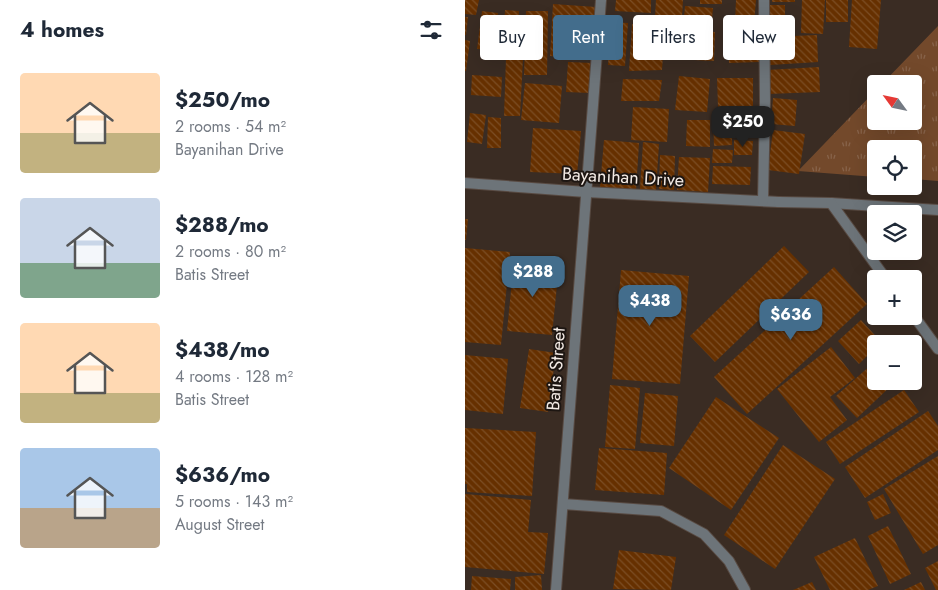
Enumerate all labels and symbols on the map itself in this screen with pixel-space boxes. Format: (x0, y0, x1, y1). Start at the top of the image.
north arrow (867, 75, 923, 130)
pin: $250 (713, 106, 773, 148)
street label: Bayanihan Drive (561, 161, 685, 193)
pin: $288 (503, 256, 563, 298)
pin: $438 (620, 284, 680, 327)
pin: $636 (761, 298, 821, 341)
street label: Batis Street (540, 326, 572, 411)

